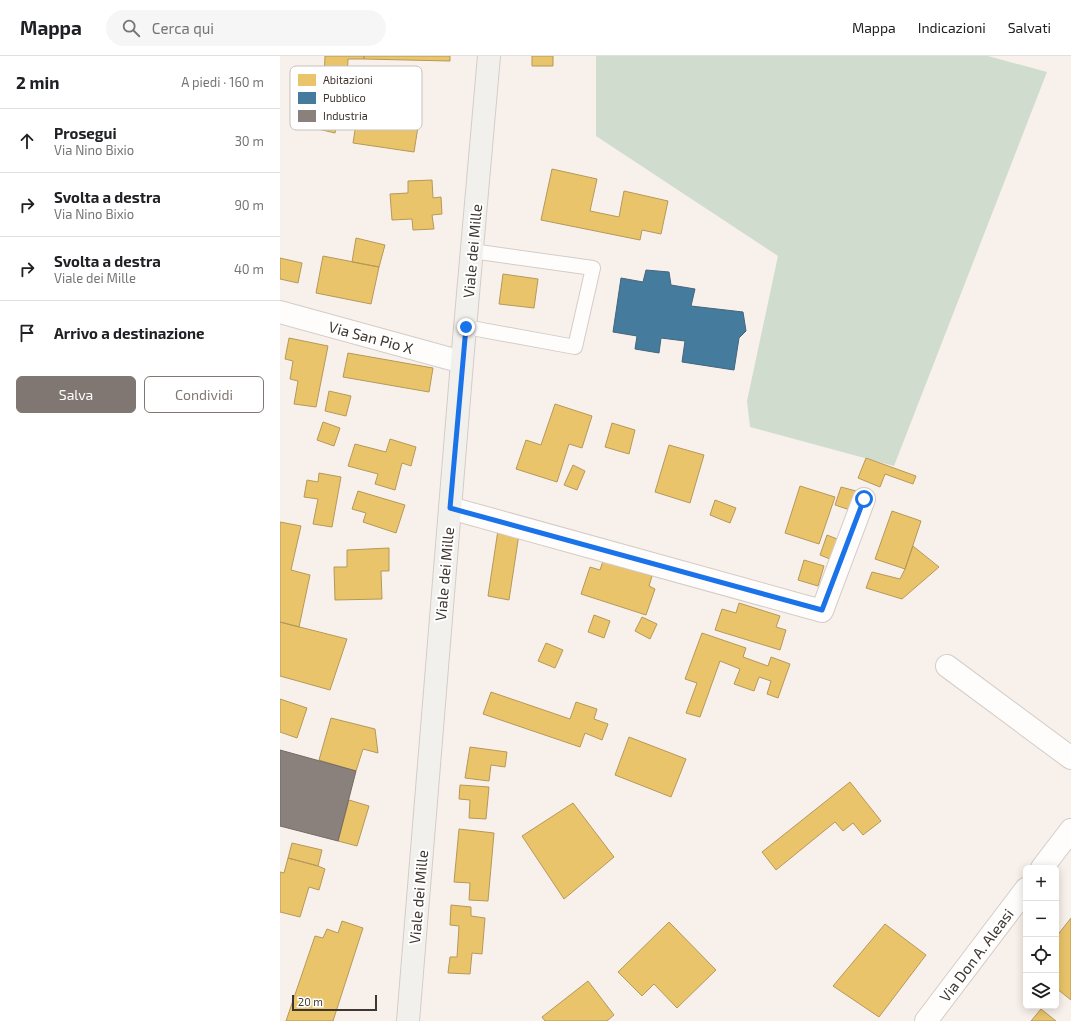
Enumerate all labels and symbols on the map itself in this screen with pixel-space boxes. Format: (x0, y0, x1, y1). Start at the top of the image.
legend (290, 66, 422, 130)
text: Abitazioni (323, 73, 373, 86)
text: Pubblico (323, 91, 366, 104)
text: Industria (323, 109, 368, 122)
street label: Viale dei Mille (459, 203, 485, 299)
street label: Via San Pio X (327, 317, 415, 357)
route end (457, 318, 475, 336)
route start (855, 490, 873, 508)
street label: Viale dei Mille (431, 526, 457, 622)
street label: Viale dei Mille (405, 849, 431, 945)
street label: Via Don A. Aleasi (935, 905, 1017, 1005)
scale bar (292, 993, 377, 1012)

